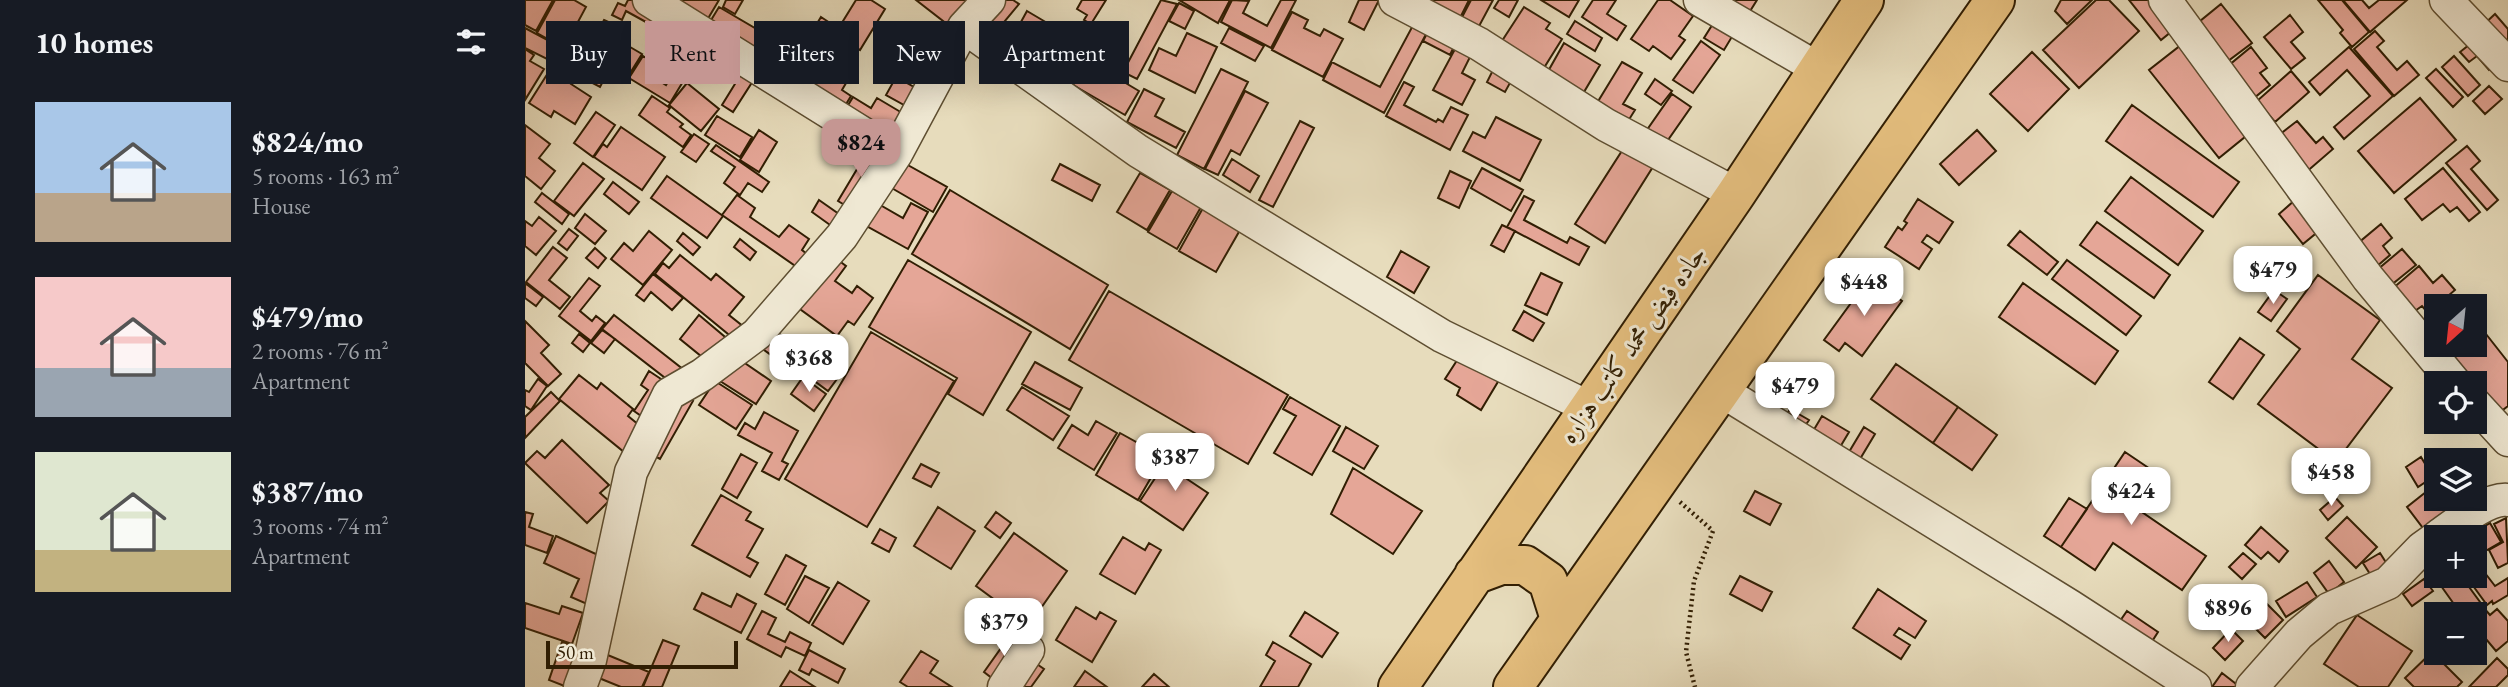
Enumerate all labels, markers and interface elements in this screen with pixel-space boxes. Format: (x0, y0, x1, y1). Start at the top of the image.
chip: Buy (546, 21, 631, 84)
chip: Rent (645, 21, 740, 84)
chip: Filters (754, 21, 859, 84)
chip: New (873, 21, 965, 84)
chip: Apartment (979, 21, 1129, 84)
text: 10 homes (35, 23, 153, 62)
icon: filters (452, 23, 490, 61)
pin: $824 (820, 120, 902, 179)
text: $824/mo (252, 122, 363, 161)
text: $824 (837, 127, 885, 157)
icon: home (91, 130, 175, 214)
text: 5 rooms · 163 m² (252, 161, 400, 191)
text: House (252, 191, 311, 221)
street label: جاده فیض محمد کاتب هزاره (1551, 238, 1713, 450)
pin: $479 (2232, 246, 2314, 306)
text: $479 (2249, 254, 2297, 284)
pin: $448 (1823, 258, 1905, 318)
text: $448 (1840, 266, 1888, 296)
north arrow (2424, 294, 2487, 357)
map controls (2424, 294, 2487, 665)
text: $479/mo (252, 297, 363, 336)
icon: home (91, 305, 175, 389)
pin: $368 (768, 334, 850, 394)
text: 2 rooms · 76 m² (252, 336, 389, 366)
text: $368 (785, 342, 833, 372)
pin: $479 (1754, 362, 1836, 422)
text: Apartment (252, 366, 350, 396)
text: $479 (1771, 370, 1819, 400)
button: locate (2424, 371, 2487, 434)
pin: $387 (1134, 434, 1216, 493)
text: $387 (1151, 441, 1199, 471)
pin: $458 (2290, 448, 2372, 508)
button: layers (2424, 448, 2487, 511)
text: $458 (2307, 456, 2355, 486)
pin: $424 (2090, 468, 2172, 527)
text: $387/mo (252, 472, 363, 511)
text: $424 (2107, 475, 2155, 505)
icon: home (91, 480, 175, 564)
text: 3 rooms · 74 m² (252, 511, 389, 541)
button: + (2424, 525, 2487, 588)
text: Apartment (252, 541, 350, 571)
pin: $896 (2187, 584, 2269, 644)
text: $896 (2204, 592, 2252, 622)
pin: $379 (963, 598, 1045, 658)
button: − (2424, 602, 2487, 665)
text: $379 (980, 606, 1028, 636)
scale bar (546, 638, 739, 670)
text: 50 m (557, 640, 594, 665)

